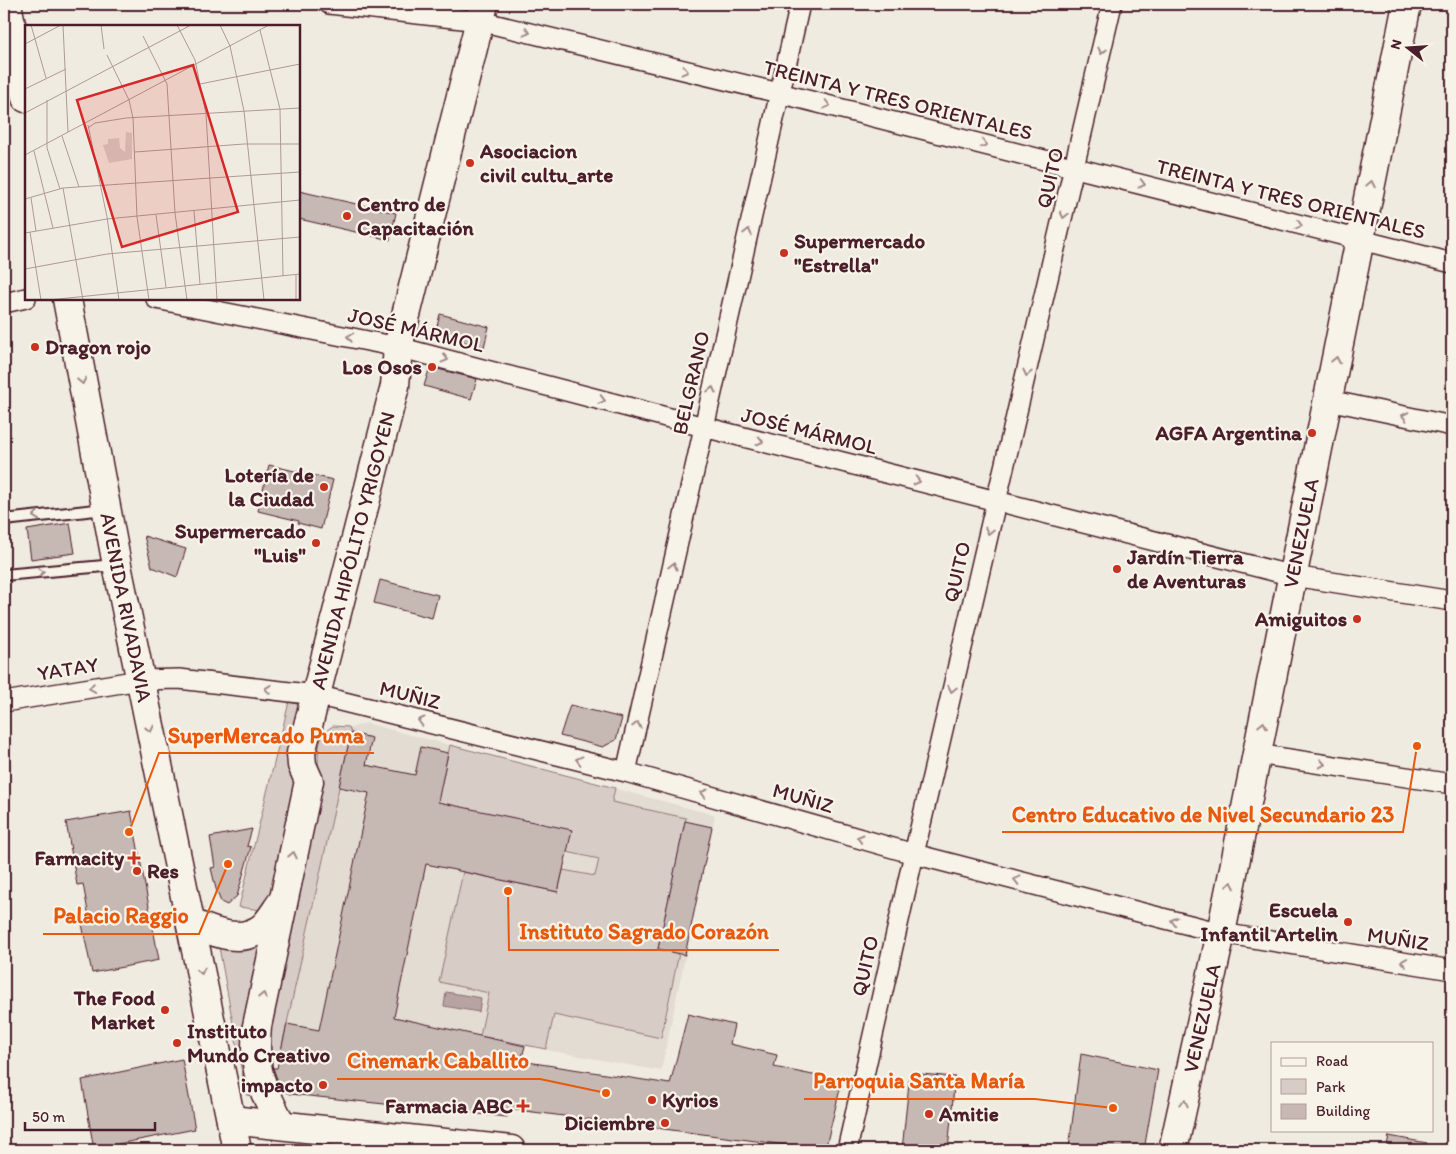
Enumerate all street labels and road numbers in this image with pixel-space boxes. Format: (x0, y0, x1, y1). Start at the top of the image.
street label: TREINTA Y TRES ORIENTALES (761, 54, 1035, 145)
street label: QUITO (1030, 145, 1069, 211)
street label: TREINTA Y TRES ORIENTALES (1154, 153, 1428, 244)
street label: JOSÉ MÁRMOL (346, 302, 487, 357)
street label: BELGRANO (666, 329, 715, 437)
street label: JOSÉ MÁRMOL (739, 402, 880, 460)
street label: AVENIDA HIPÓLITO YRIGOYEN (305, 409, 400, 692)
street label: VENEZUELA (1277, 475, 1324, 590)
street label: AVENIDA RIVADAVIA (95, 510, 158, 705)
street label: QUITO (937, 539, 976, 605)
street label: YATAY (36, 651, 100, 686)
street label: MUÑIZ (377, 675, 443, 714)
street label: MUÑIZ (770, 777, 836, 818)
street label: MUÑIZ (1365, 921, 1431, 956)
street label: QUITO (845, 933, 884, 999)
street label: VENEZUELA (1177, 960, 1226, 1075)

